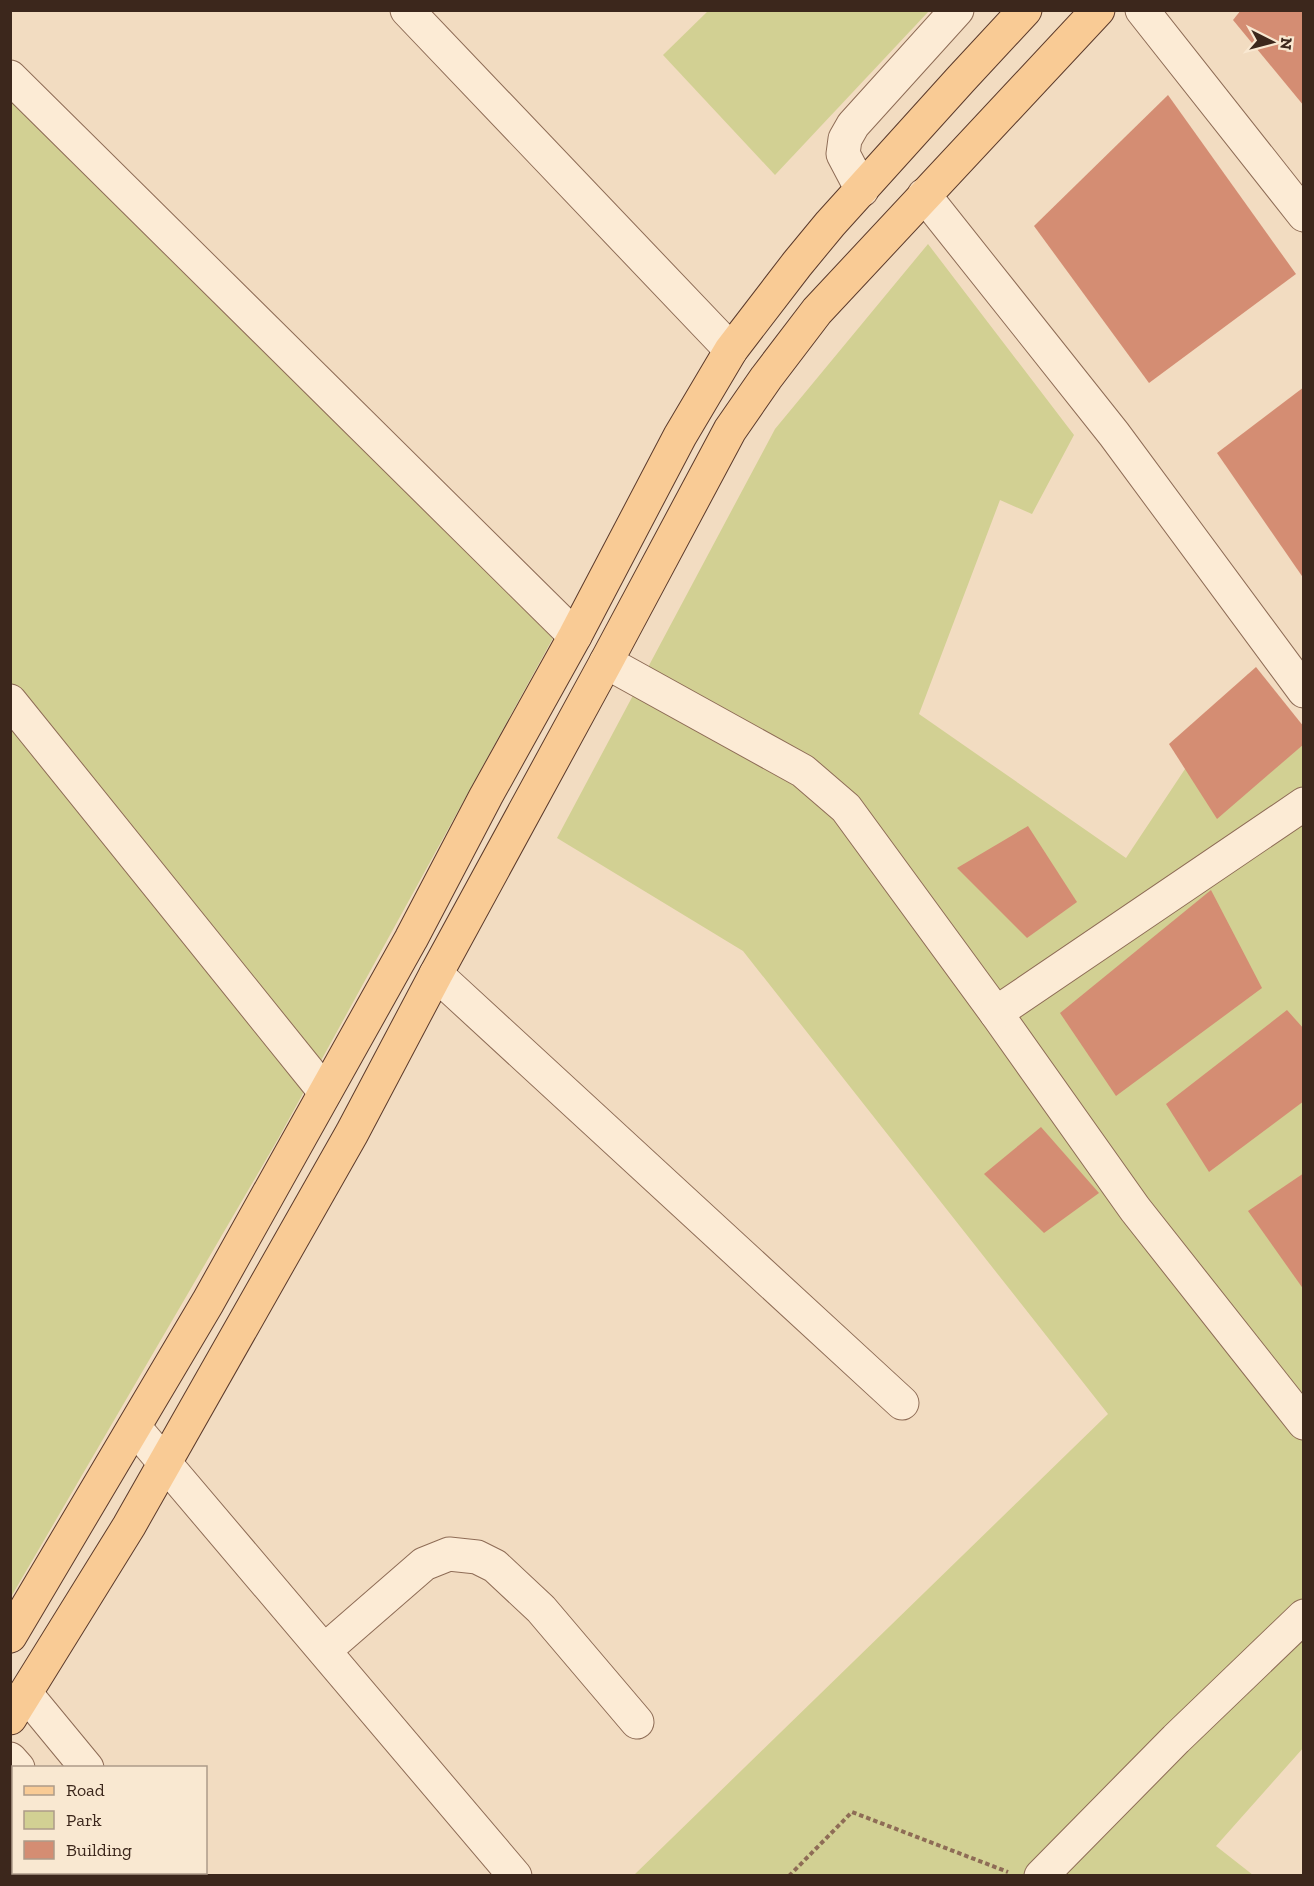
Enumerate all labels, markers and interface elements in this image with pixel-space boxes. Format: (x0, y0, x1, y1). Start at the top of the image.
north arrow (1242, 12, 1302, 72)
text: N (1276, 36, 1297, 51)
legend (12, 1766, 207, 1874)
text: Road (66, 1779, 105, 1801)
text: Park (66, 1809, 102, 1831)
text: Building (66, 1839, 132, 1861)

